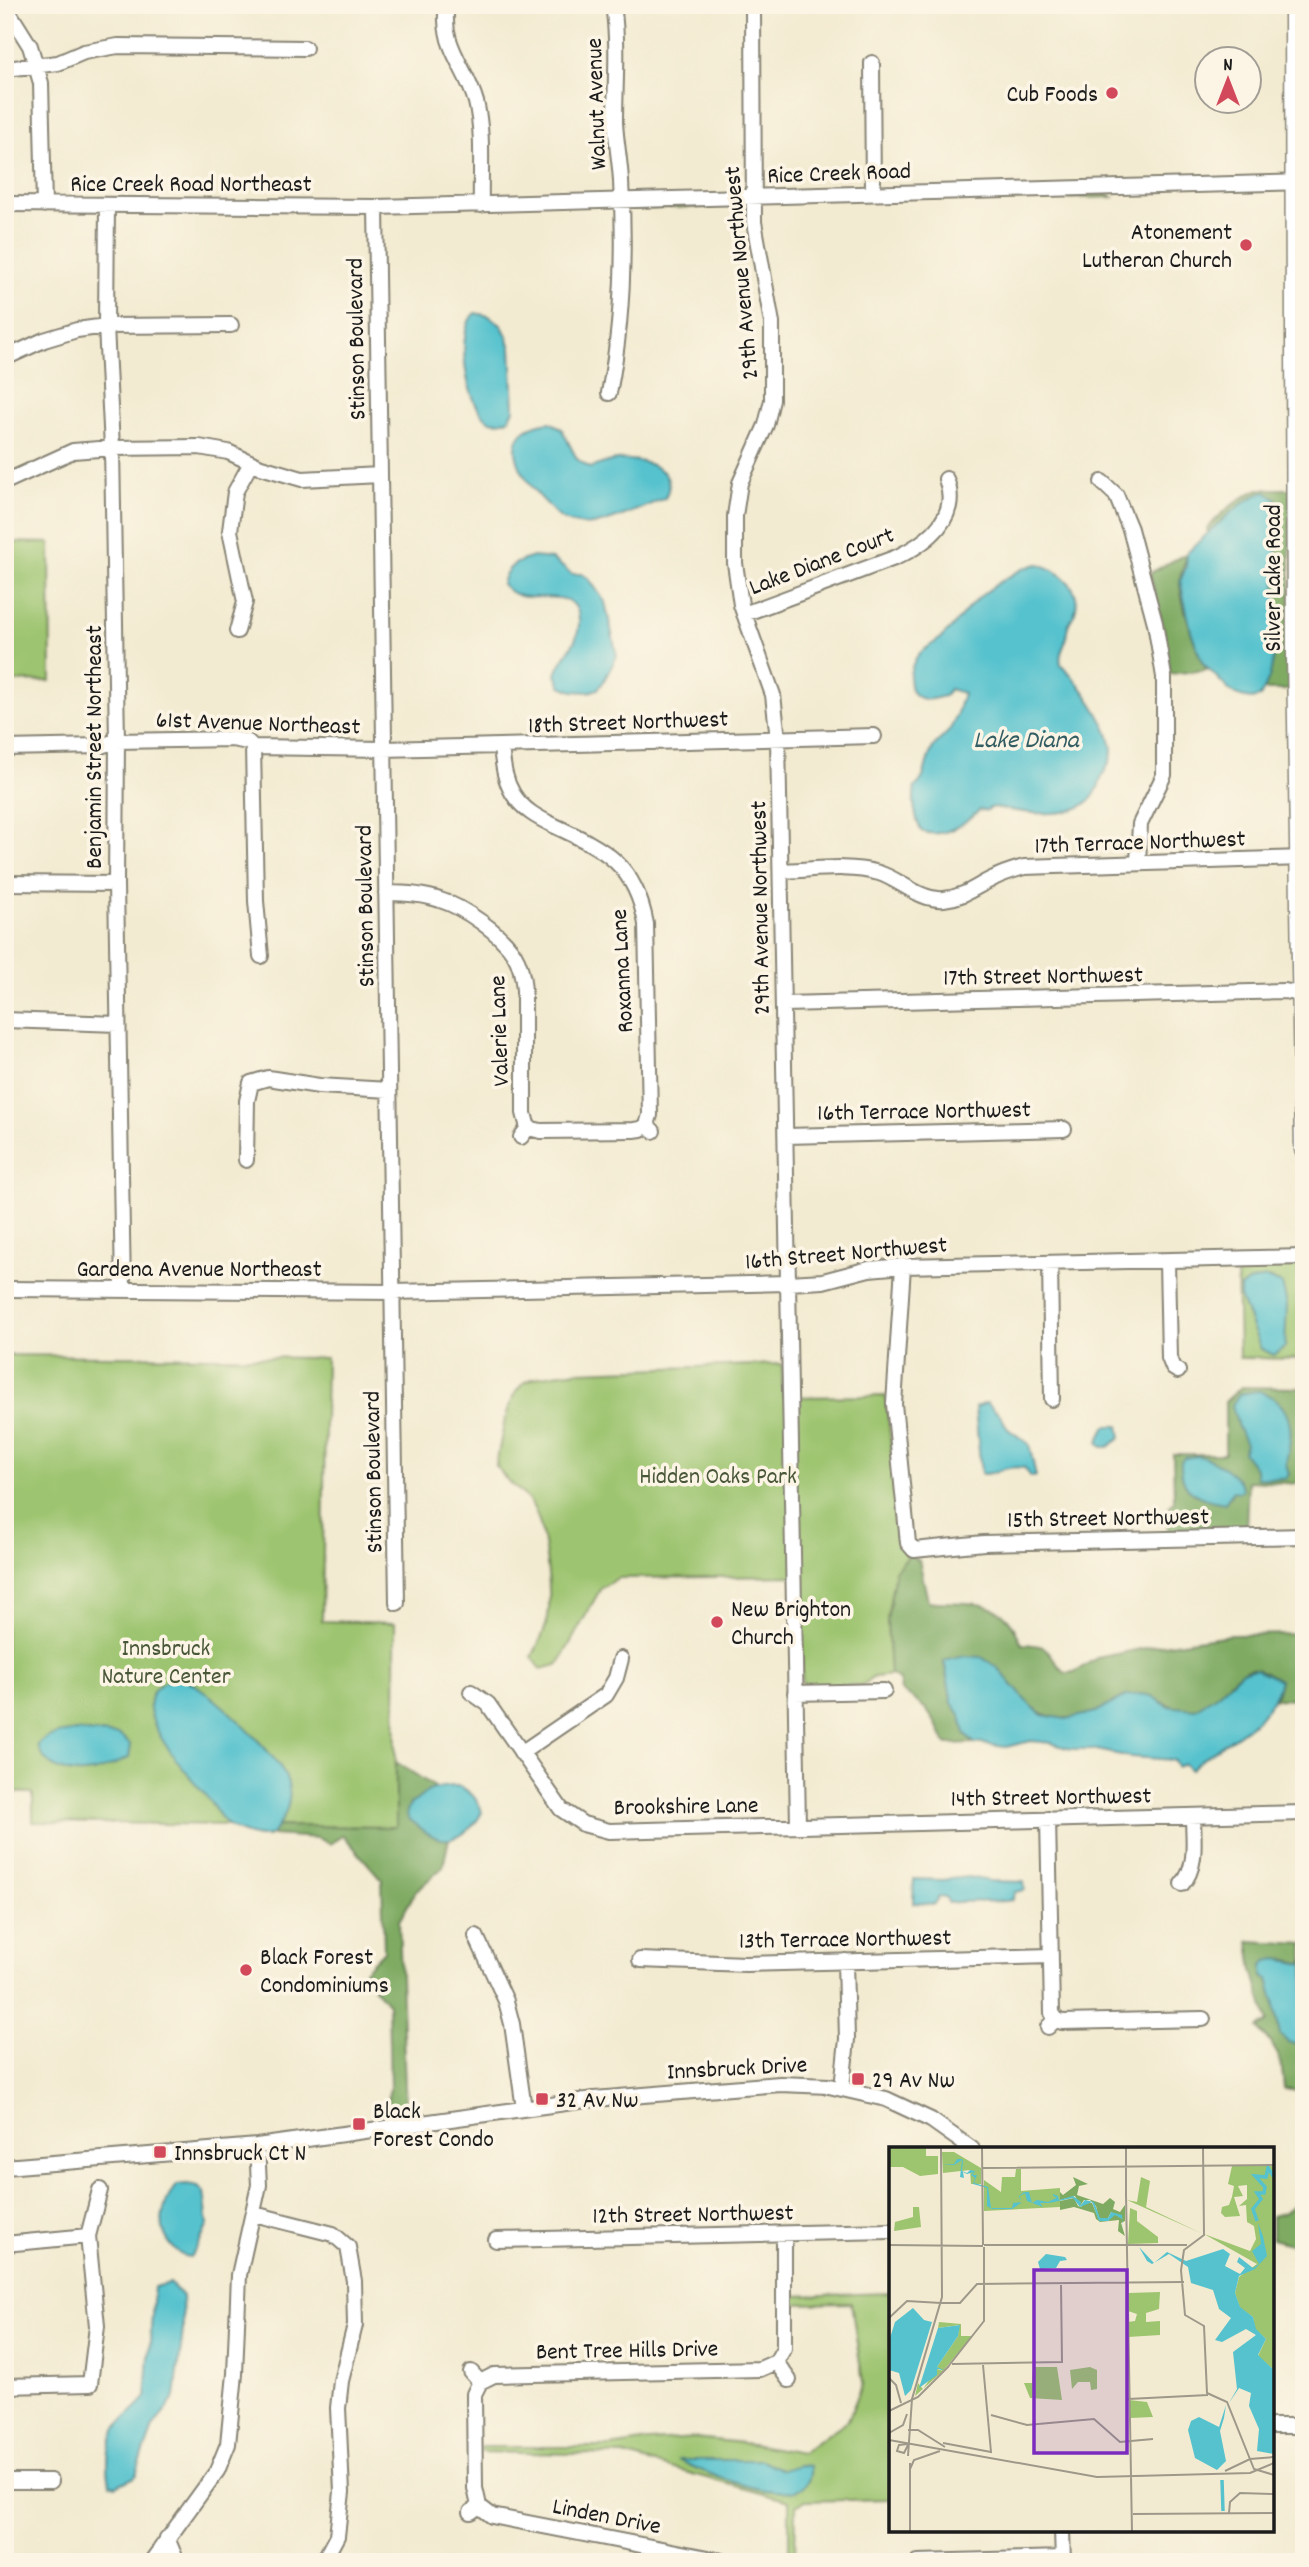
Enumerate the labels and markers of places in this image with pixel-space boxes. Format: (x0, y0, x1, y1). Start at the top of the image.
place label: Cub Foods (1006, 79, 1098, 113)
marker: Cub Foods (1104, 85, 1120, 101)
place label: Atonement Lutheran Church (1082, 217, 1232, 279)
marker: Atonement Lutheran Church (1238, 237, 1254, 253)
place label: New Brighton Church (731, 1594, 851, 1656)
marker: New Brighton Church (709, 1614, 725, 1630)
place label: Black Forest Condominiums (260, 1942, 389, 2004)
marker: Black Forest Condominiums (238, 1962, 254, 1978)
place label: 29 Av Nw (872, 2065, 955, 2099)
marker: 29 Av Nw (850, 2071, 866, 2087)
place label: 32 Av Nw (556, 2085, 639, 2119)
marker: 32 Av Nw (534, 2091, 550, 2107)
place label: Black Forest Condo (373, 2096, 494, 2158)
marker: Black Forest Condo (351, 2116, 367, 2132)
place label: Innsbruck Ct N (174, 2138, 306, 2172)
marker: Innsbruck Ct N (152, 2144, 168, 2160)

